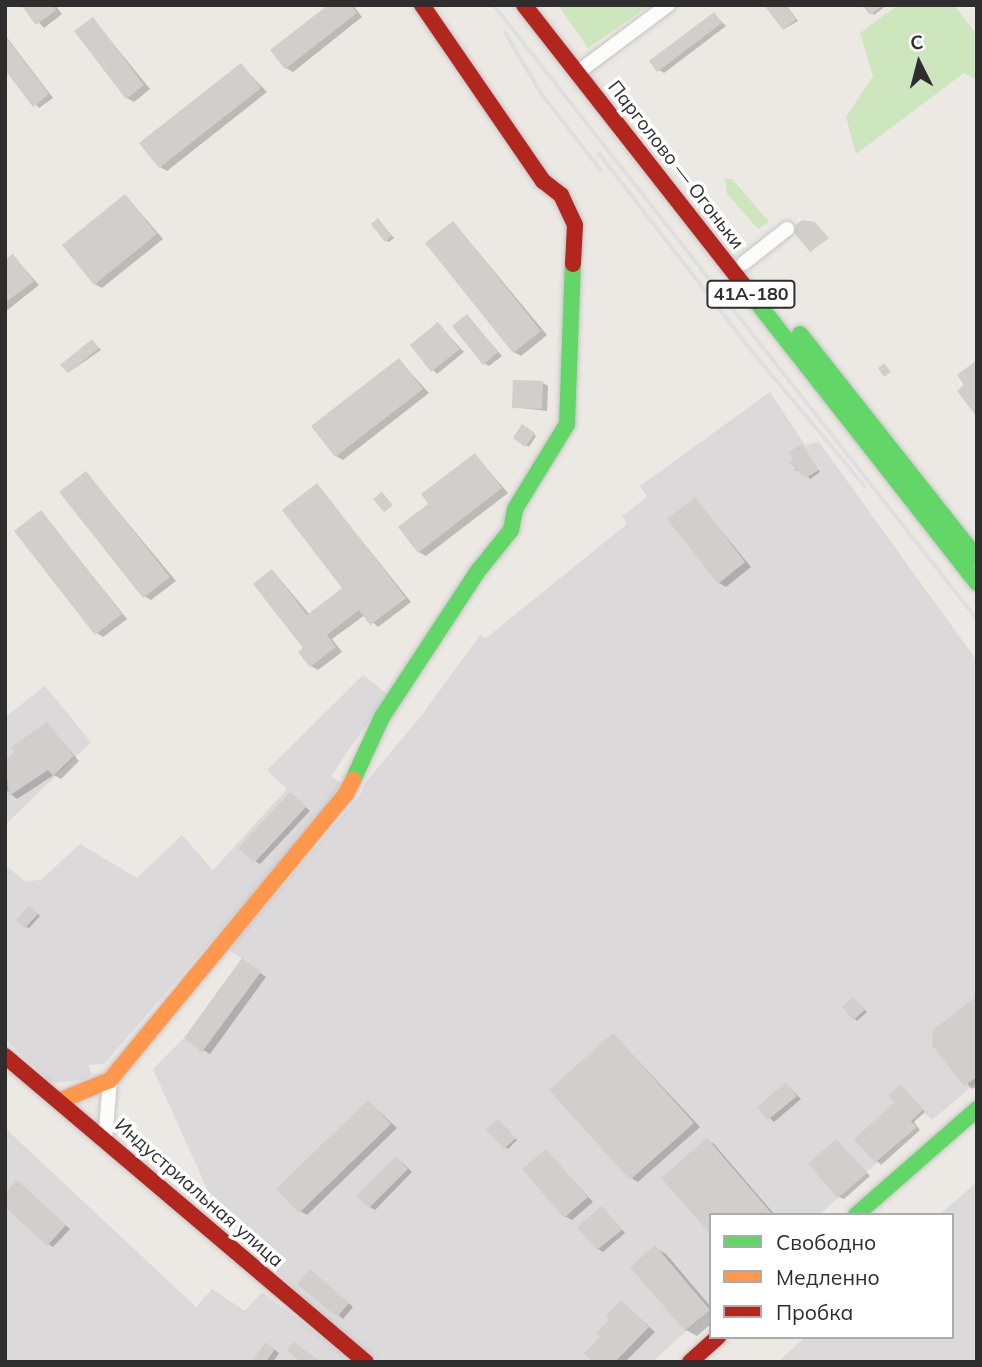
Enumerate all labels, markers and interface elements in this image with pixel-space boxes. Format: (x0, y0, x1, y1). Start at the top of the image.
north arrow (884, 28, 954, 98)
text: С (909, 30, 925, 55)
street label: Парголово — Огоньки (603, 76, 749, 254)
road number: 41А-180 (706, 280, 796, 308)
street label: Индустриальная улица (110, 1114, 288, 1272)
legend (709, 1213, 954, 1339)
text: Свободно (776, 1229, 876, 1255)
text: Медленно (776, 1264, 880, 1290)
text: Пробка (776, 1299, 853, 1325)

